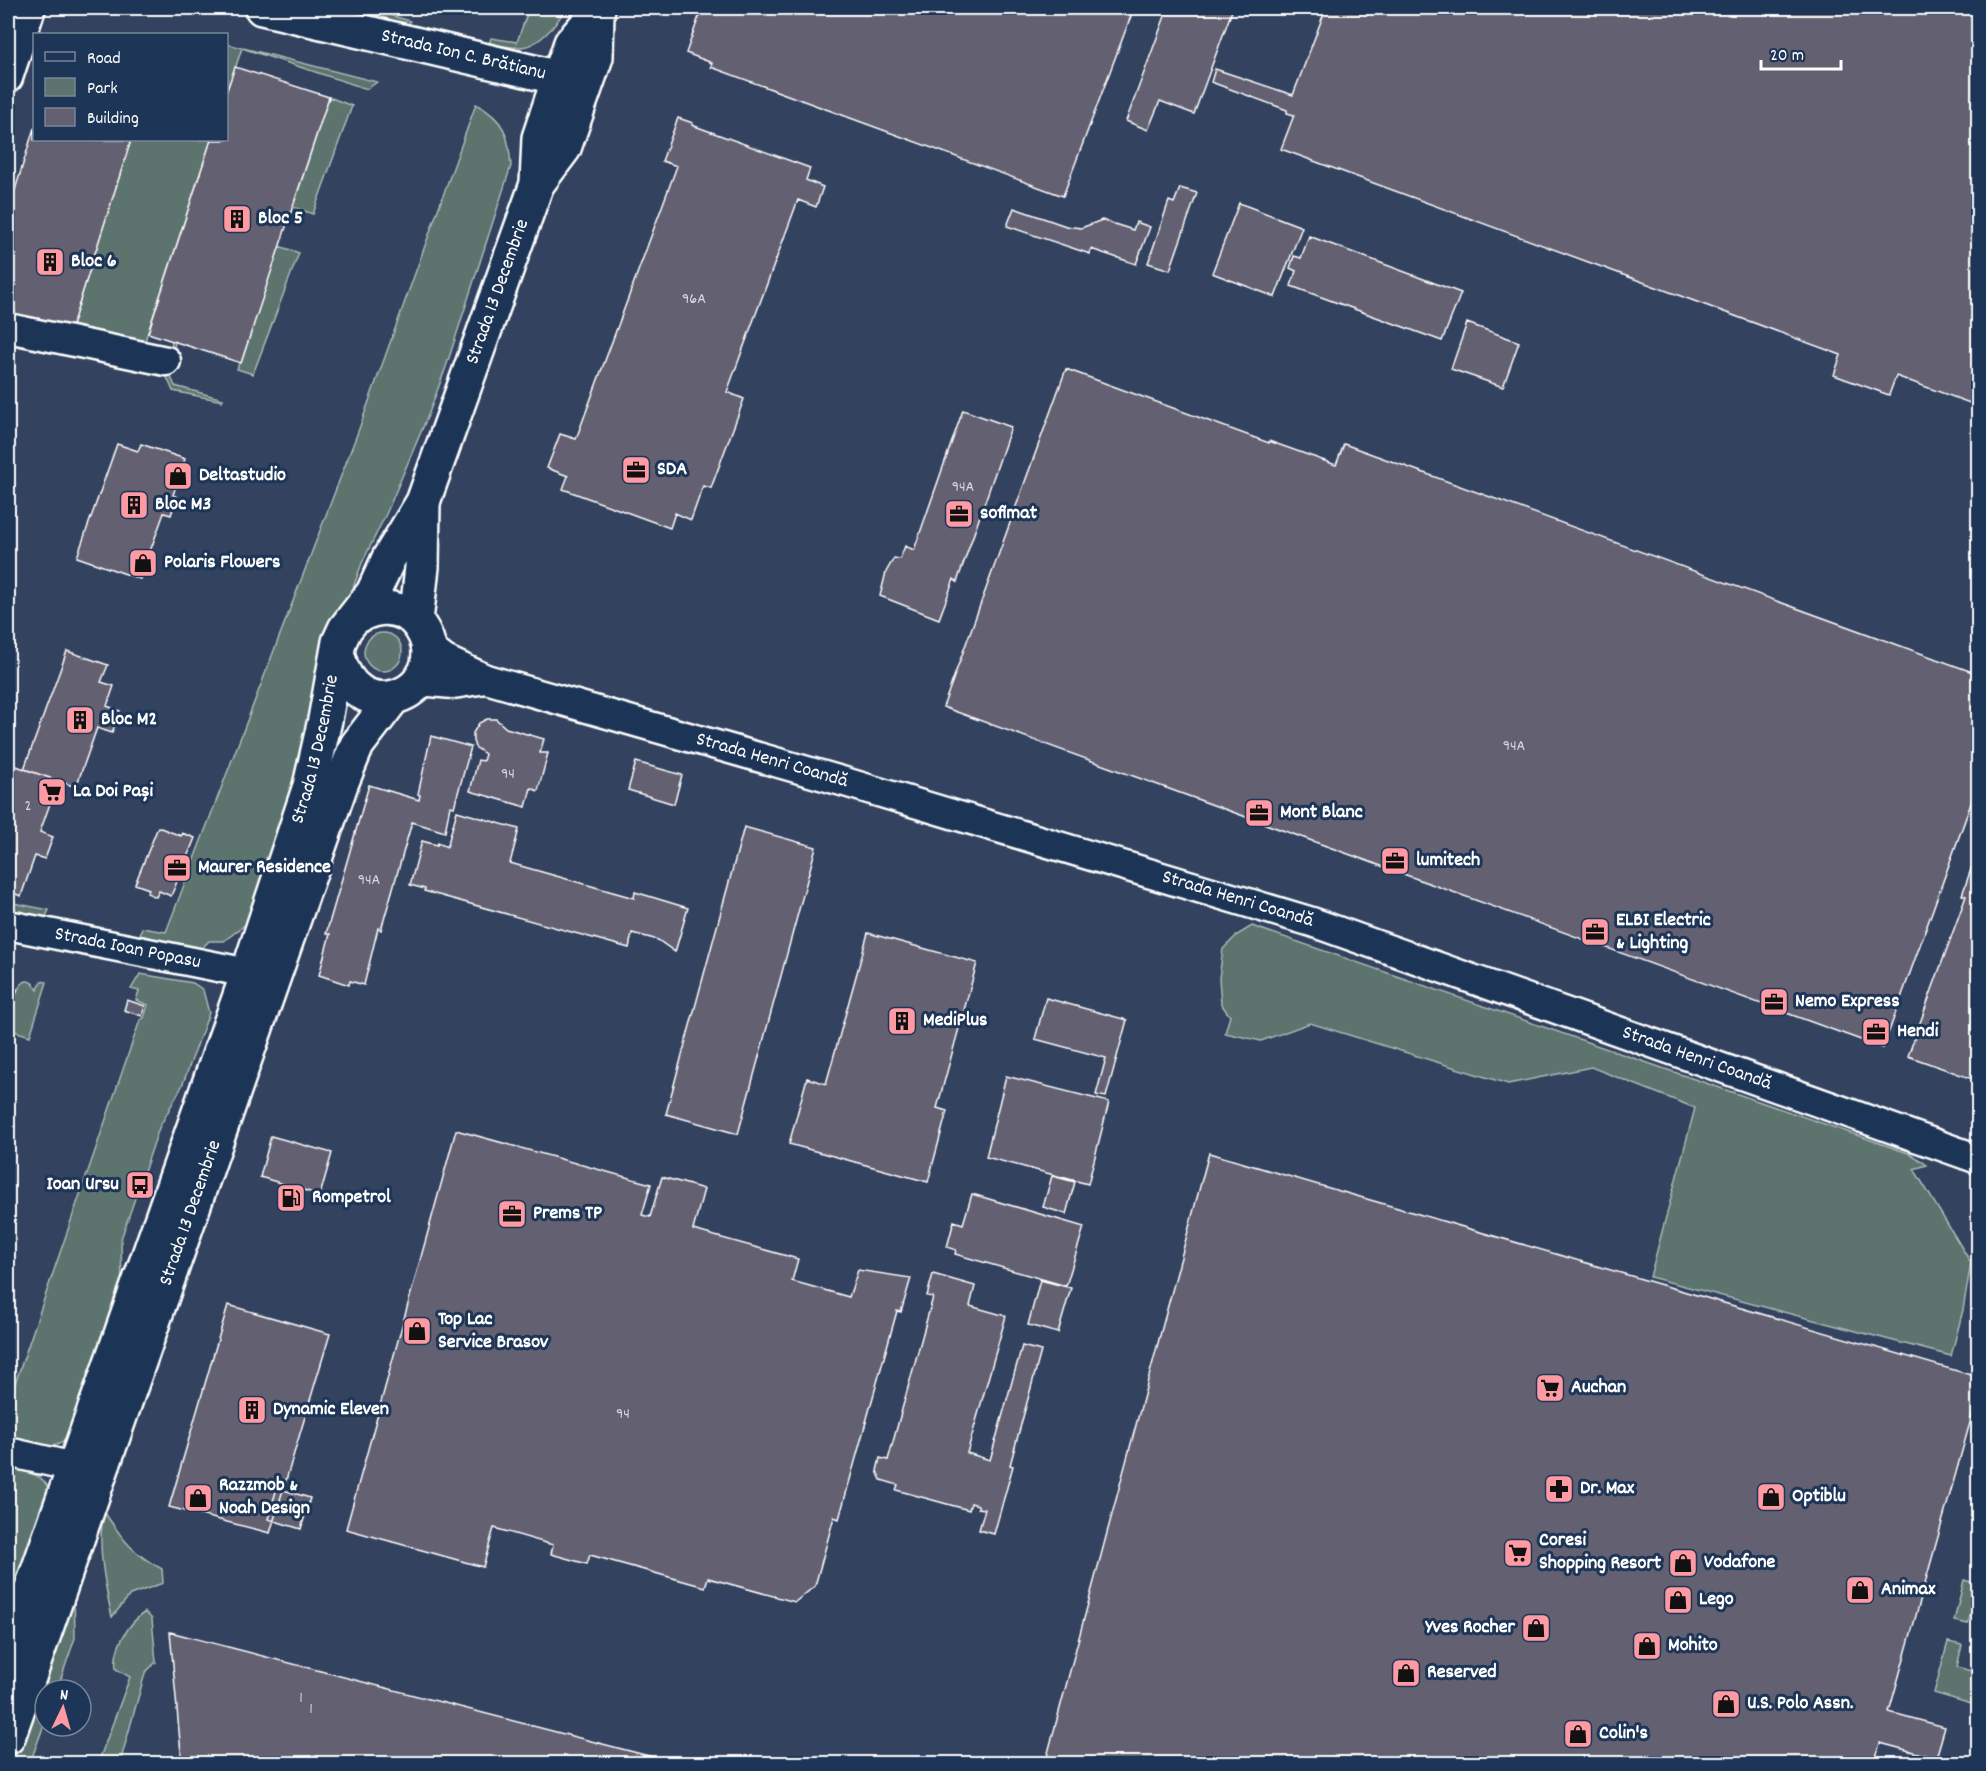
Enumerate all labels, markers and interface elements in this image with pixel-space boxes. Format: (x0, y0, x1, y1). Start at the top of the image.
street label: Strada Ion C. Brătianu (378, 23, 549, 88)
legend (33, 33, 228, 141)
scale bar (1761, 33, 1840, 71)
text: 20 m (1770, 44, 1804, 69)
text: Road (87, 47, 121, 72)
text: Park (87, 77, 118, 102)
text: Building (87, 107, 139, 132)
building icon: Bloc 5 (221, 203, 253, 235)
place label: Bloc 5 (258, 205, 303, 233)
street label: Strada 13 Decembrie (459, 215, 537, 368)
building icon: Bloc 6 (34, 246, 66, 278)
place label: Bloc 6 (71, 248, 117, 276)
house number: 96A (682, 288, 706, 311)
office icon: SDA (620, 454, 652, 486)
place label: SDA (657, 456, 687, 484)
shop icon: Deltastudio (162, 460, 194, 492)
place label: Deltastudio (199, 462, 286, 490)
house number: 94A (952, 476, 975, 499)
building icon: Bloc M3 (118, 489, 150, 521)
place label: Bloc M3 (155, 491, 211, 519)
office icon: sofimat (943, 498, 975, 530)
place label: sofimat (980, 500, 1038, 528)
shop icon: Polaris Flowers (127, 547, 159, 579)
place label: Polaris Flowers (164, 549, 280, 577)
street label: Strada 13 Decembrie (284, 672, 347, 828)
building icon: Bloc M2 (64, 704, 96, 736)
place label: Bloc M2 (101, 706, 157, 734)
street label: Strada Henri Coandă (692, 726, 851, 796)
house number: 94A (1503, 735, 1526, 758)
house number: 94 (501, 763, 515, 786)
supermarket icon: La Doi Pași (36, 776, 68, 808)
place label: La Doi Pași (73, 778, 153, 806)
house number: 2 (25, 795, 32, 818)
office icon: Mont Blanc (1243, 797, 1275, 829)
place label: Mont Blanc (1280, 799, 1363, 827)
office icon: lumitech (1379, 845, 1411, 877)
place label: lumitech (1416, 847, 1480, 875)
office icon: Maurer Residence (161, 852, 193, 884)
place label: Maurer Residence (198, 854, 331, 882)
street label: Strada Henri Coandă (1158, 864, 1317, 936)
house number: 94A (358, 869, 381, 892)
place label: ELBI Electric & Lighting (1616, 907, 1711, 958)
office icon: ELBI Electric & Lighting (1579, 916, 1611, 948)
street label: Strada Ioan Popasu (52, 921, 203, 977)
office icon: Nemo Express (1758, 986, 1790, 1018)
place label: Nemo Express (1795, 988, 1900, 1016)
building icon: MediPlus (886, 1005, 918, 1037)
place label: MediPlus (923, 1007, 987, 1035)
office icon: Hendi (1860, 1016, 1892, 1048)
place label: Hendi (1897, 1018, 1939, 1046)
street label: Strada Henri Coandă (1618, 1019, 1776, 1098)
street label: Strada 13 Decembrie (153, 1136, 230, 1290)
bus stop icon: Ioan Ursu (124, 1169, 156, 1201)
place label: Ioan Ursu (47, 1171, 119, 1199)
fuel station icon: Rompetrol (275, 1182, 307, 1214)
place label: Rompetrol (312, 1184, 391, 1212)
office icon: Prems TP (496, 1198, 528, 1230)
place label: Prems TP (533, 1200, 602, 1228)
place label: Top Lac Service Brasov (438, 1306, 549, 1357)
shop icon: Top Lac Service Brasov (401, 1315, 433, 1347)
supermarket icon: Auchan (1534, 1372, 1566, 1404)
place label: Auchan (1571, 1374, 1626, 1402)
building icon: Dynamic Eleven (236, 1394, 268, 1426)
place label: Dynamic Eleven (273, 1396, 389, 1424)
house number: 94 (616, 1403, 630, 1426)
place label: Razzmob & Noah Design (219, 1472, 310, 1523)
pharmacy icon: Dr. Max (1543, 1473, 1575, 1505)
place label: Dr. Max (1580, 1475, 1635, 1503)
shop icon: Optiblu (1755, 1481, 1787, 1513)
shop icon: Razzmob & Noah Design (182, 1482, 214, 1514)
place label: Optiblu (1792, 1483, 1846, 1511)
place label: Coresi Shopping Resort (1539, 1527, 1662, 1578)
supermarket icon: Coresi Shopping Resort (1502, 1537, 1534, 1569)
shop icon: Vodafone (1667, 1547, 1699, 1579)
place label: Vodafone (1704, 1549, 1775, 1577)
shop icon: Animax (1844, 1574, 1876, 1606)
place label: Animax (1881, 1576, 1936, 1604)
shop icon: Lego (1662, 1584, 1694, 1616)
place label: Lego (1699, 1586, 1734, 1614)
shop icon: Yves Rocher (1520, 1612, 1552, 1644)
place label: Yves Rocher (1424, 1614, 1516, 1642)
shop icon: Mohito (1631, 1630, 1663, 1662)
place label: Mohito (1668, 1632, 1718, 1660)
shop icon: Reserved (1390, 1657, 1422, 1689)
place label: Reserved (1427, 1659, 1497, 1687)
north arrow (33, 1678, 93, 1738)
text: N (59, 1684, 69, 1707)
house number: 1 (299, 1687, 303, 1710)
shop icon: U.S. Polo Assn. (1710, 1688, 1742, 1720)
place label: U.S. Polo Assn. (1747, 1690, 1853, 1718)
house number: 1 (309, 1698, 313, 1721)
shop icon: Colin's (1562, 1718, 1594, 1750)
place label: Colin's (1599, 1720, 1648, 1748)

